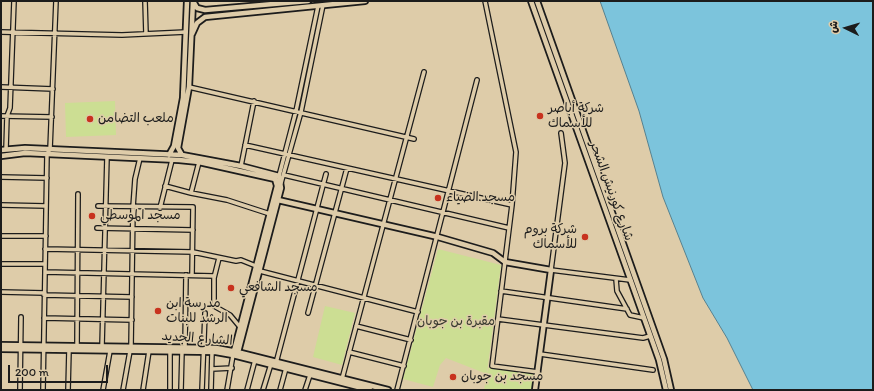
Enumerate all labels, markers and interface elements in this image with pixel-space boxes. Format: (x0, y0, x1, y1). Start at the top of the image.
north arrow (826, 8, 866, 48)
text: ش (827, 20, 841, 34)
place label: شركة أباصر للأسماك (548, 101, 604, 132)
place label: ملعب التضامن (98, 111, 174, 127)
marker: شركة أباصر للأسماك (535, 111, 545, 121)
marker: ملعب التضامن (85, 114, 95, 124)
street label: شارع كورنيش الشحر (586, 139, 636, 243)
place label: مسجد الضياء (446, 190, 515, 206)
marker: مسجد الضياء (433, 193, 443, 203)
place label: مسجد الموسطي (100, 208, 181, 224)
marker: مسجد الموسطي (87, 211, 97, 221)
place label: شركة بروم للأسماك (524, 222, 577, 253)
marker: شركة بروم للأسماك (580, 232, 590, 242)
place label: مسجد الشافعي (239, 280, 318, 296)
marker: مسجد الشافعي (226, 283, 236, 293)
place label: مدرسة ابن الرشد للبنات (166, 296, 228, 327)
marker: مدرسة ابن الرشد للبنات (153, 306, 163, 316)
park label: مقبرة بن جوبان (417, 314, 495, 330)
street label: الشارع الجديد (161, 329, 233, 349)
scale bar (10, 357, 110, 383)
text: 200 m (15, 365, 49, 379)
place label: مسجد بن جوبان (461, 369, 543, 385)
marker: مسجد بن جوبان (448, 372, 458, 382)

